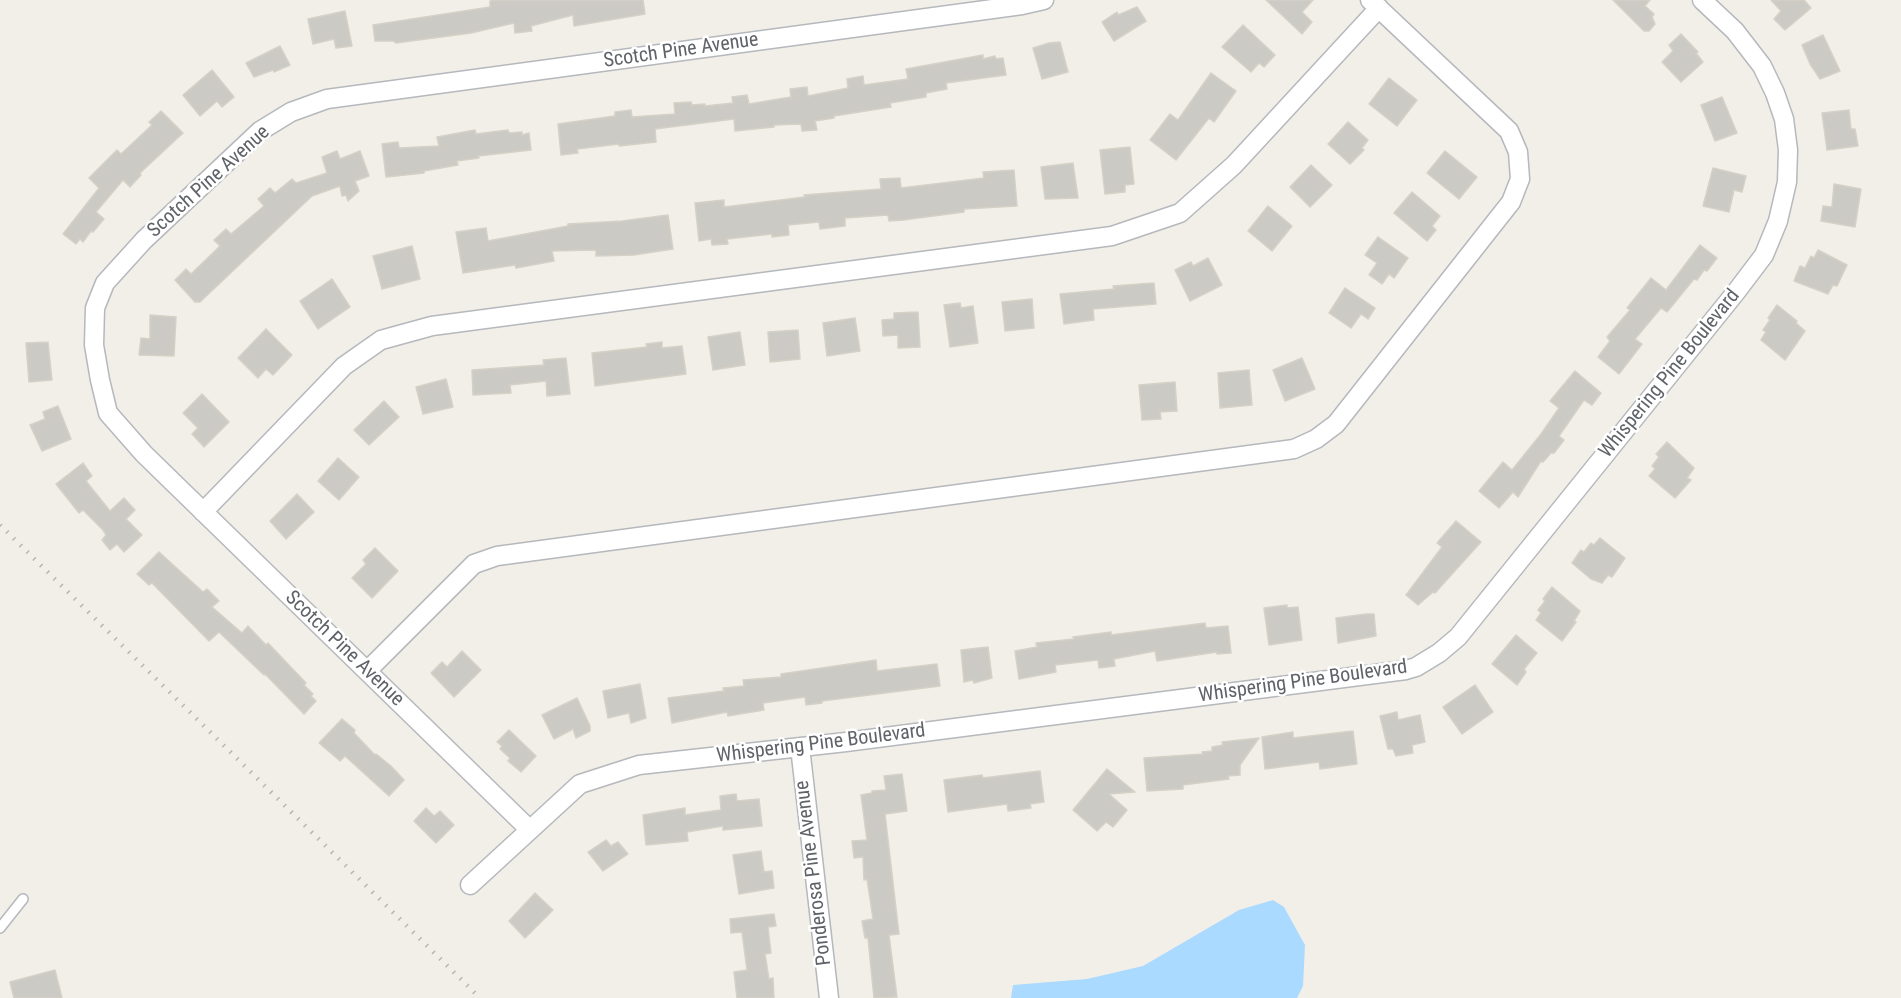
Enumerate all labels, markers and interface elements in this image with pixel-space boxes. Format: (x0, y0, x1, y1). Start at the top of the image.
street label: Scotch Pine Avenue (602, 28, 760, 74)
street label: Scotch Pine Avenue (143, 121, 275, 243)
street label: Whispering Pine Boulevard (1595, 285, 1745, 463)
street label: Scotch Pine Avenue (280, 586, 408, 712)
street label: Whispering Pine Boulevard (1197, 655, 1409, 709)
street label: Whispering Pine Boulevard (715, 719, 927, 769)
street label: Ponderosa Pine Avenue (791, 779, 837, 967)

